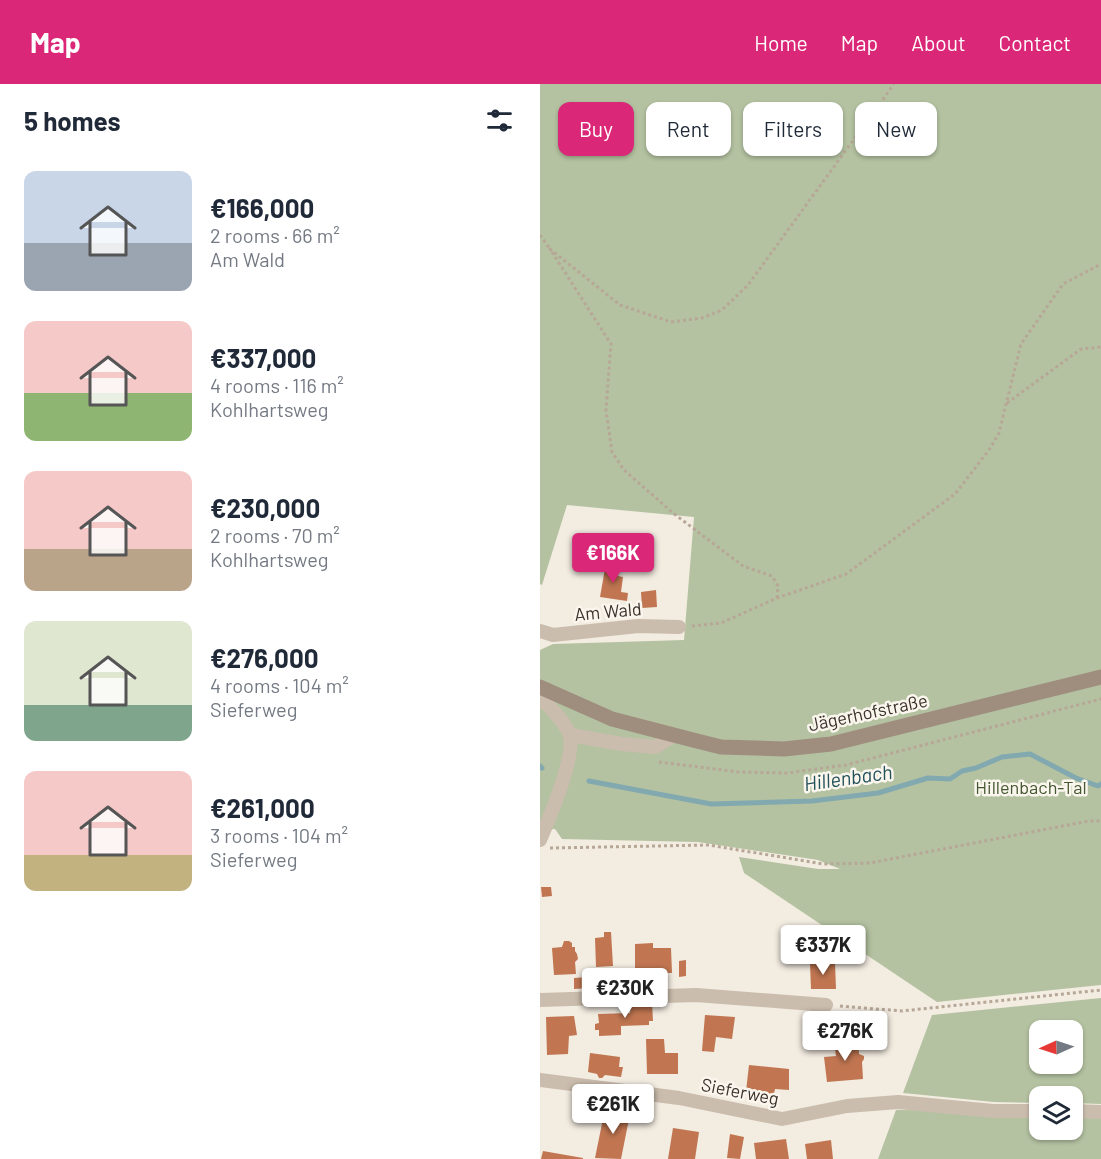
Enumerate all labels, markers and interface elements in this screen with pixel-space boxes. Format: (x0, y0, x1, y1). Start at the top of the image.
text: Map (30, 25, 81, 59)
text: Home (754, 30, 808, 55)
text: Map (841, 30, 878, 55)
text: About (911, 30, 966, 55)
text: Contact (999, 30, 1071, 55)
chip: Buy (558, 102, 634, 156)
chip: Rent (646, 102, 731, 156)
chip: Filters (743, 102, 843, 156)
chip: New (855, 102, 937, 156)
icon: filters (483, 104, 516, 137)
text: 5 homes (24, 105, 121, 136)
text: €166,000 (210, 192, 314, 223)
icon: home (72, 195, 144, 267)
text: 2 rooms · 66 m² (210, 223, 340, 247)
text: Am Wald (210, 247, 285, 271)
text: €337,000 (210, 342, 316, 373)
icon: home (72, 345, 144, 417)
text: 4 rooms · 116 m² (210, 373, 344, 397)
text: Kohlhartsweg (210, 397, 329, 421)
text: €230,000 (210, 492, 320, 523)
icon: home (72, 495, 144, 567)
text: 2 rooms · 70 m² (210, 523, 340, 547)
pin: €166K (571, 533, 655, 584)
text: €166K (586, 540, 640, 564)
text: Kohlhartsweg (210, 547, 329, 571)
street label: Am Wald (573, 597, 643, 625)
text: €276,000 (210, 642, 319, 673)
icon: home (72, 645, 144, 717)
text: 4 rooms · 104 m² (210, 673, 349, 697)
street label: Jägerhofstraße (806, 689, 929, 735)
text: Sieferweg (210, 697, 297, 721)
water label: Hillenbach (802, 759, 894, 795)
park label: Hillenbach-Tal (975, 776, 1087, 798)
text: €261,000 (210, 792, 315, 823)
icon: home (72, 795, 144, 867)
text: 3 rooms · 104 m² (210, 823, 348, 847)
text: Sieferweg (210, 847, 297, 871)
pin: €337K (781, 925, 865, 976)
text: €337K (795, 932, 851, 956)
pin: €230K (583, 968, 667, 1019)
text: €230K (596, 975, 654, 999)
pin: €276K (803, 1011, 887, 1062)
text: €276K (816, 1018, 874, 1042)
north arrow (1029, 1020, 1083, 1074)
map controls (1029, 1020, 1083, 1140)
street label: Sieferweg (699, 1073, 781, 1109)
pin: €261K (571, 1084, 655, 1135)
button: layers (1029, 1086, 1083, 1140)
text: €261K (586, 1091, 640, 1115)

